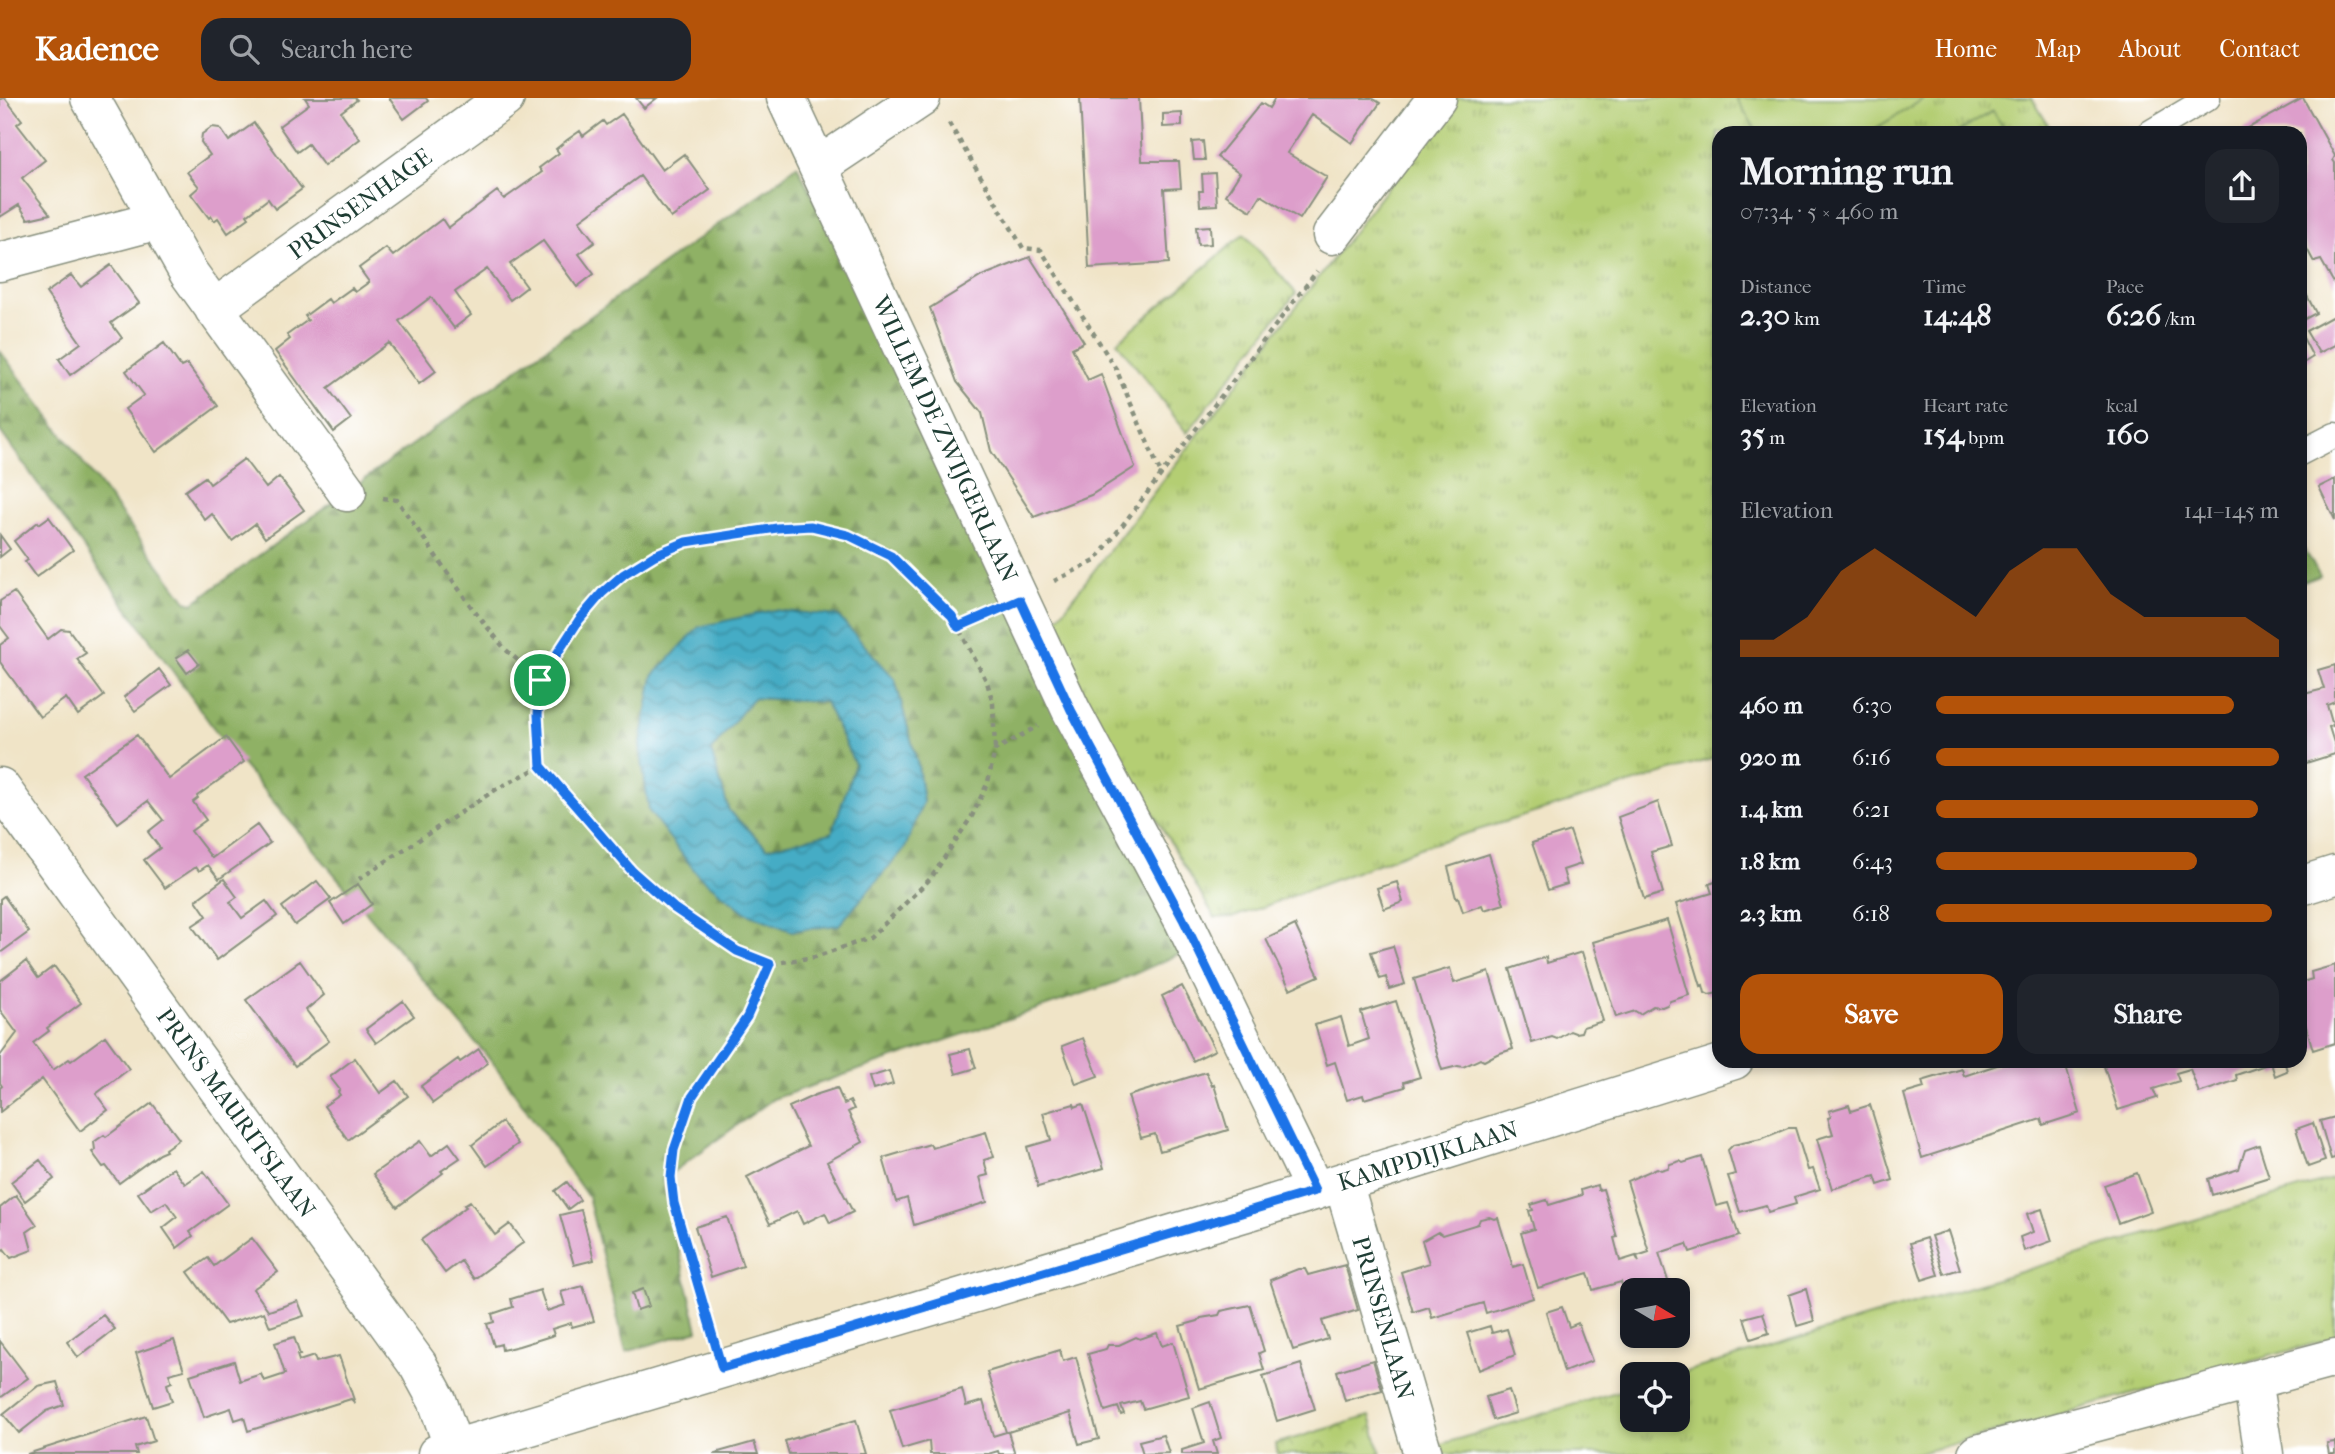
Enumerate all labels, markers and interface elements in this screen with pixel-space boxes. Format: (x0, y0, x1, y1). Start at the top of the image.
search box (201, 18, 691, 81)
text: Kadence (35, 30, 159, 69)
icon: search (225, 30, 263, 68)
text: Search here (281, 34, 413, 65)
text: Home (1935, 35, 1997, 63)
text: Map (2035, 35, 2081, 63)
text: About (2119, 35, 2181, 63)
text: Contact (2219, 35, 2300, 63)
street label: PRINSENHAGE (283, 143, 437, 265)
text: Morning run (1740, 149, 1953, 194)
button: share (2205, 149, 2279, 223)
text: 07:34 · 5 × 460 m (1740, 198, 1898, 225)
text: Distance (1740, 276, 1811, 298)
text: Time (1923, 276, 1966, 298)
text: Pace (2106, 276, 2144, 298)
street label: WILLEM DE ZWIJGERLAAN (866, 291, 1024, 587)
text: 2.30 (1740, 298, 1790, 333)
text: 14:48 (1923, 298, 1991, 333)
text: 6:26 (2106, 298, 2161, 333)
text: km (1790, 308, 1820, 330)
text: /km (2161, 308, 2195, 330)
text: Elevation (1740, 395, 1817, 417)
text: Heart rate (1923, 395, 2008, 417)
text: kcal (2106, 395, 2138, 417)
text: 35 (1740, 417, 1765, 452)
text: 154 (1923, 417, 1964, 452)
text: 160 (2106, 417, 2149, 452)
text: m (1765, 427, 1785, 449)
text: bpm (1964, 427, 2004, 449)
text: Elevation (1740, 497, 1833, 524)
text: 141–145 m (2184, 497, 2279, 524)
pin (510, 650, 570, 710)
icon: arrive (521, 661, 559, 699)
text: 460 m (1740, 692, 1803, 719)
text: 6:30 (1852, 692, 1892, 719)
text: 920 m (1740, 744, 1801, 771)
text: 6:16 (1852, 744, 1891, 771)
text: 1.4 km (1740, 796, 1803, 823)
text: 6:21 (1852, 796, 1890, 823)
text: 1.8 km (1740, 848, 1800, 875)
text: 6:43 (1852, 848, 1893, 875)
text: 2.3 km (1740, 900, 1802, 927)
text: 6:18 (1852, 900, 1890, 927)
button: Save (1740, 974, 2003, 1054)
button: Share (2017, 974, 2279, 1054)
street label: PRINS MAURITSLAAN (151, 1003, 321, 1223)
street label: KAMPDIJKLAAN (1334, 1115, 1522, 1197)
street label: PRINSENLAAN (1346, 1233, 1420, 1403)
north arrow (1620, 1278, 1690, 1348)
map controls (1620, 1278, 1690, 1432)
button: locate (1620, 1362, 1690, 1432)

